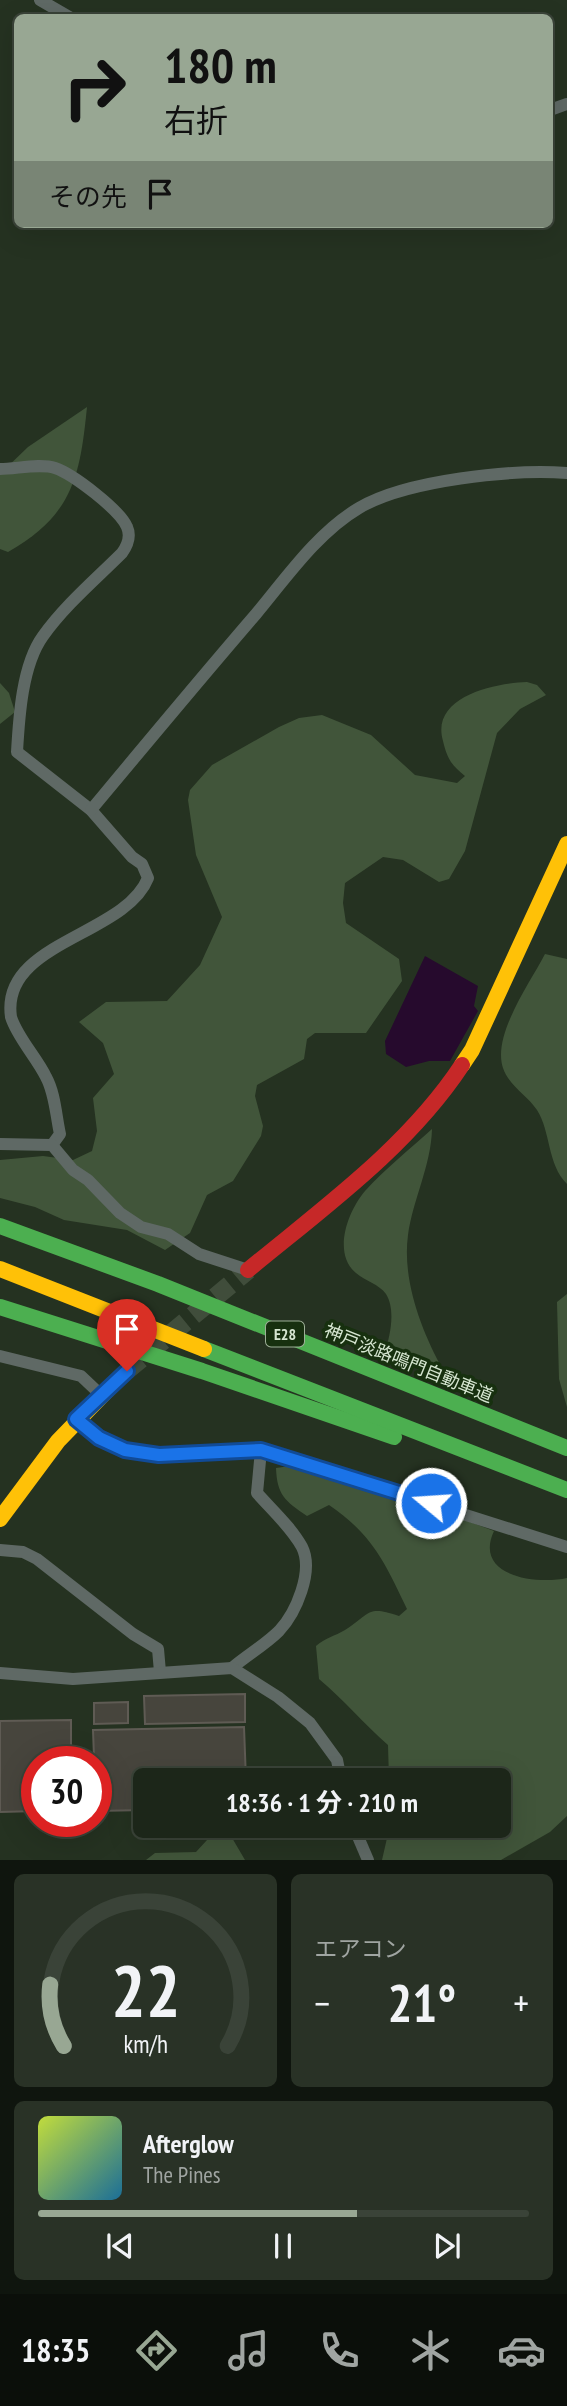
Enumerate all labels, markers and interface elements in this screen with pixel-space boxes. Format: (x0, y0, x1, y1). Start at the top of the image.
text: 180 m (164, 33, 277, 97)
icon: right (49, 42, 140, 133)
text: 右折 (164, 99, 228, 141)
icon: arrive (141, 175, 179, 213)
text: その先 (49, 180, 127, 213)
pin (97, 1299, 157, 1371)
icon: arrive (108, 1310, 146, 1348)
street label: 神戸淡路鳴門自動車道 (321, 1319, 497, 1407)
road number: E28 (266, 1322, 304, 1346)
position arrow (394, 1466, 468, 1540)
speed limit sign: 30 (21, 1746, 112, 1837)
text: 18:36 · 1 分 · 210 m (226, 1786, 418, 1819)
text: エアコン (315, 1934, 407, 1963)
text: 22 (110, 1943, 180, 2037)
text: 21° (387, 1969, 456, 2036)
text: − (315, 1978, 330, 2027)
text: + (513, 1978, 529, 2027)
text: km/h (123, 2028, 167, 2060)
text: Afterglow (143, 2127, 234, 2160)
text: The Pines (143, 2160, 221, 2189)
icon: previous (101, 2227, 139, 2265)
icon: pause (264, 2227, 302, 2265)
icon: next (428, 2227, 466, 2265)
icon: directions (132, 2326, 181, 2375)
icon: music (224, 2326, 273, 2375)
icon: phone (315, 2326, 364, 2375)
icon: climate (406, 2326, 455, 2375)
icon: car (497, 2326, 546, 2375)
text: 18:35 (21, 2329, 90, 2371)

